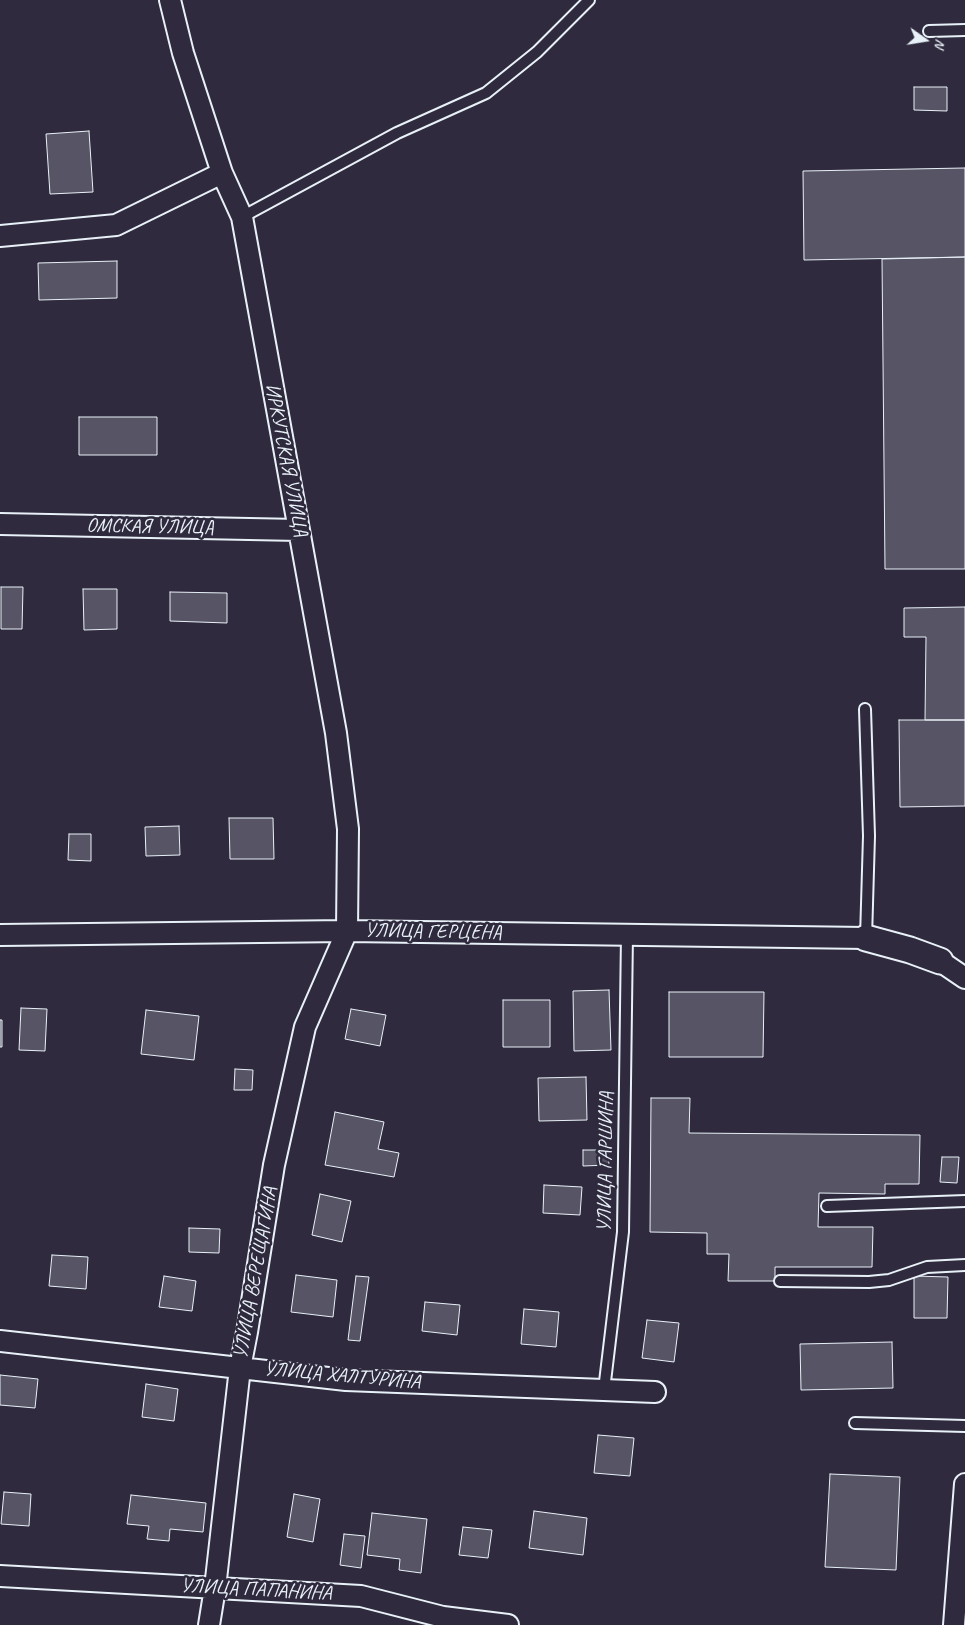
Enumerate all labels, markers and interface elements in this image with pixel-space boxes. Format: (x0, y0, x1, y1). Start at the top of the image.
north arrow (900, 15, 950, 65)
text: N (931, 37, 949, 50)
street label: ИРКУТСКАЯ УЛИЦА (259, 381, 313, 539)
street label: ОМСКАЯ УЛИЦА (86, 514, 214, 540)
street label: УЛИЦА ГЕРЦЕНА (364, 919, 502, 945)
street label: УЛИЦА ГАРШИНА (593, 1092, 619, 1232)
street label: УЛИЦА ВЕРЕЩАГИНА (229, 1185, 283, 1361)
street label: УЛИЦА ХАЛТУРИНА (263, 1357, 421, 1395)
street label: УЛИЦА ПАПАНИНА (180, 1574, 332, 1606)

